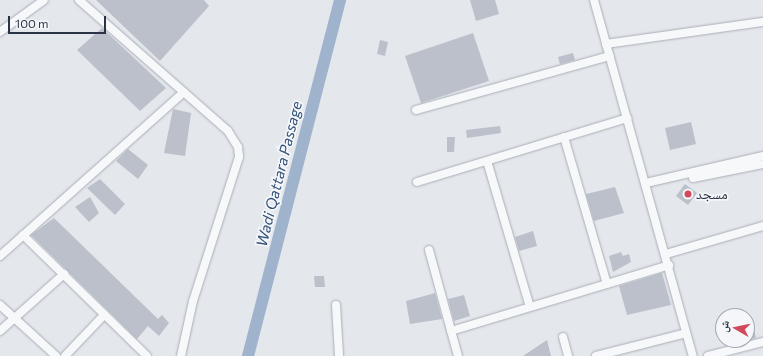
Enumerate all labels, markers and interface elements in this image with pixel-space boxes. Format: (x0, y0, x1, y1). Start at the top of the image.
scale bar (10, 8, 108, 34)
text: 100 m (15, 16, 49, 30)
water label: Wadi Qattara Passage (252, 99, 306, 249)
place label: مسجد (696, 186, 728, 202)
marker: مسجد (683, 189, 693, 199)
north arrow (715, 308, 755, 348)
text: ش (716, 319, 731, 333)

